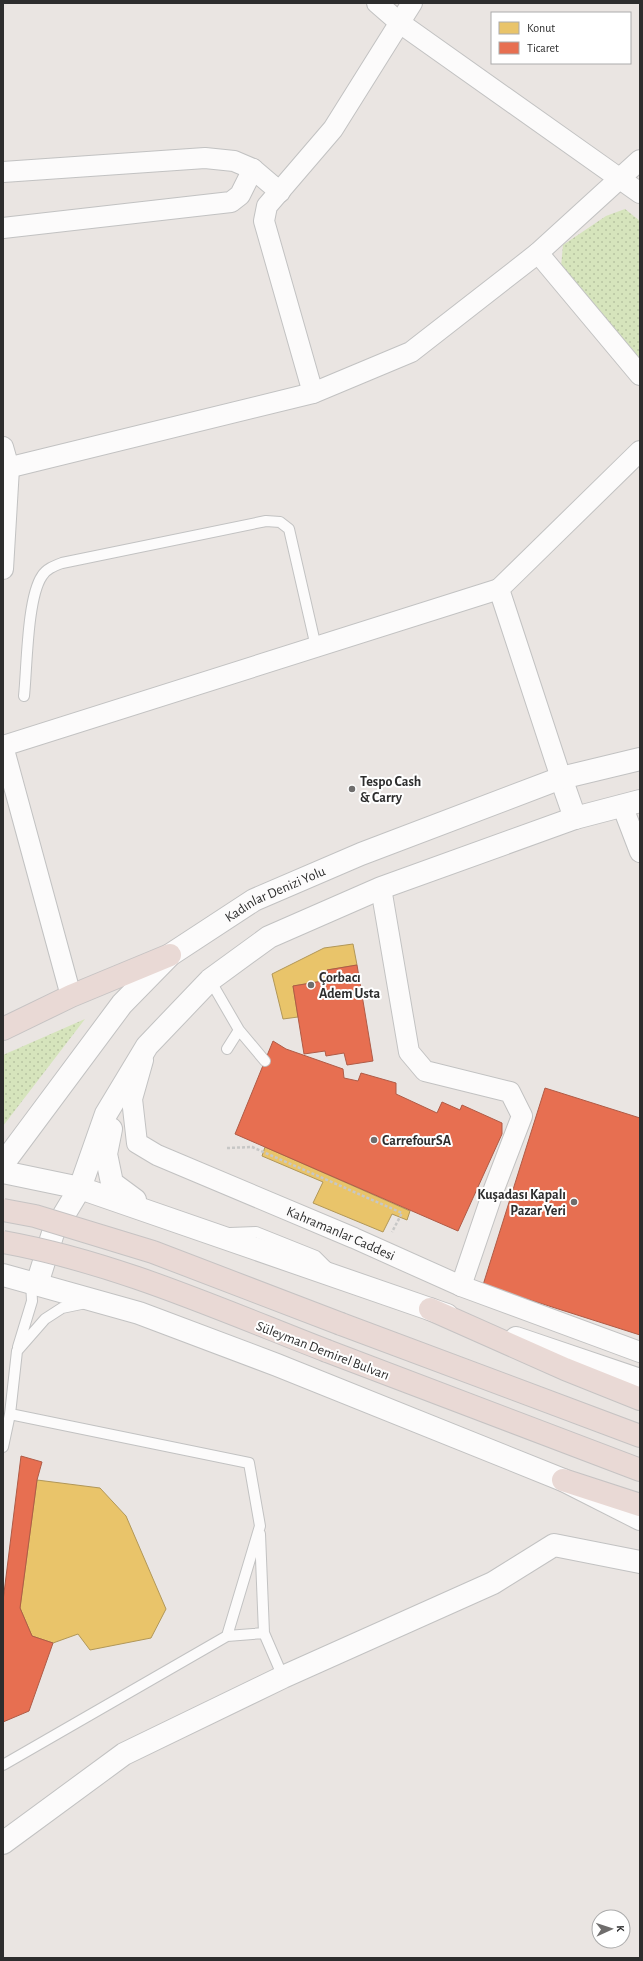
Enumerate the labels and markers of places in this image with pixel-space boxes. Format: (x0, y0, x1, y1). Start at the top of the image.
place label: Tespo Cash & Carry (360, 775, 421, 805)
marker: Tespo Cash & Carry (347, 784, 357, 794)
place label: Çorbacı Adem Usta (319, 971, 381, 1001)
marker: Çorbacı Adem Usta (306, 980, 316, 990)
place label: CarrefourSA (382, 1134, 452, 1148)
marker: CarrefourSA (369, 1135, 379, 1145)
place label: Kuşadası Kapalı Pazar Yeri (477, 1188, 566, 1218)
marker: Kuşadası Kapalı Pazar Yeri (569, 1197, 579, 1207)

